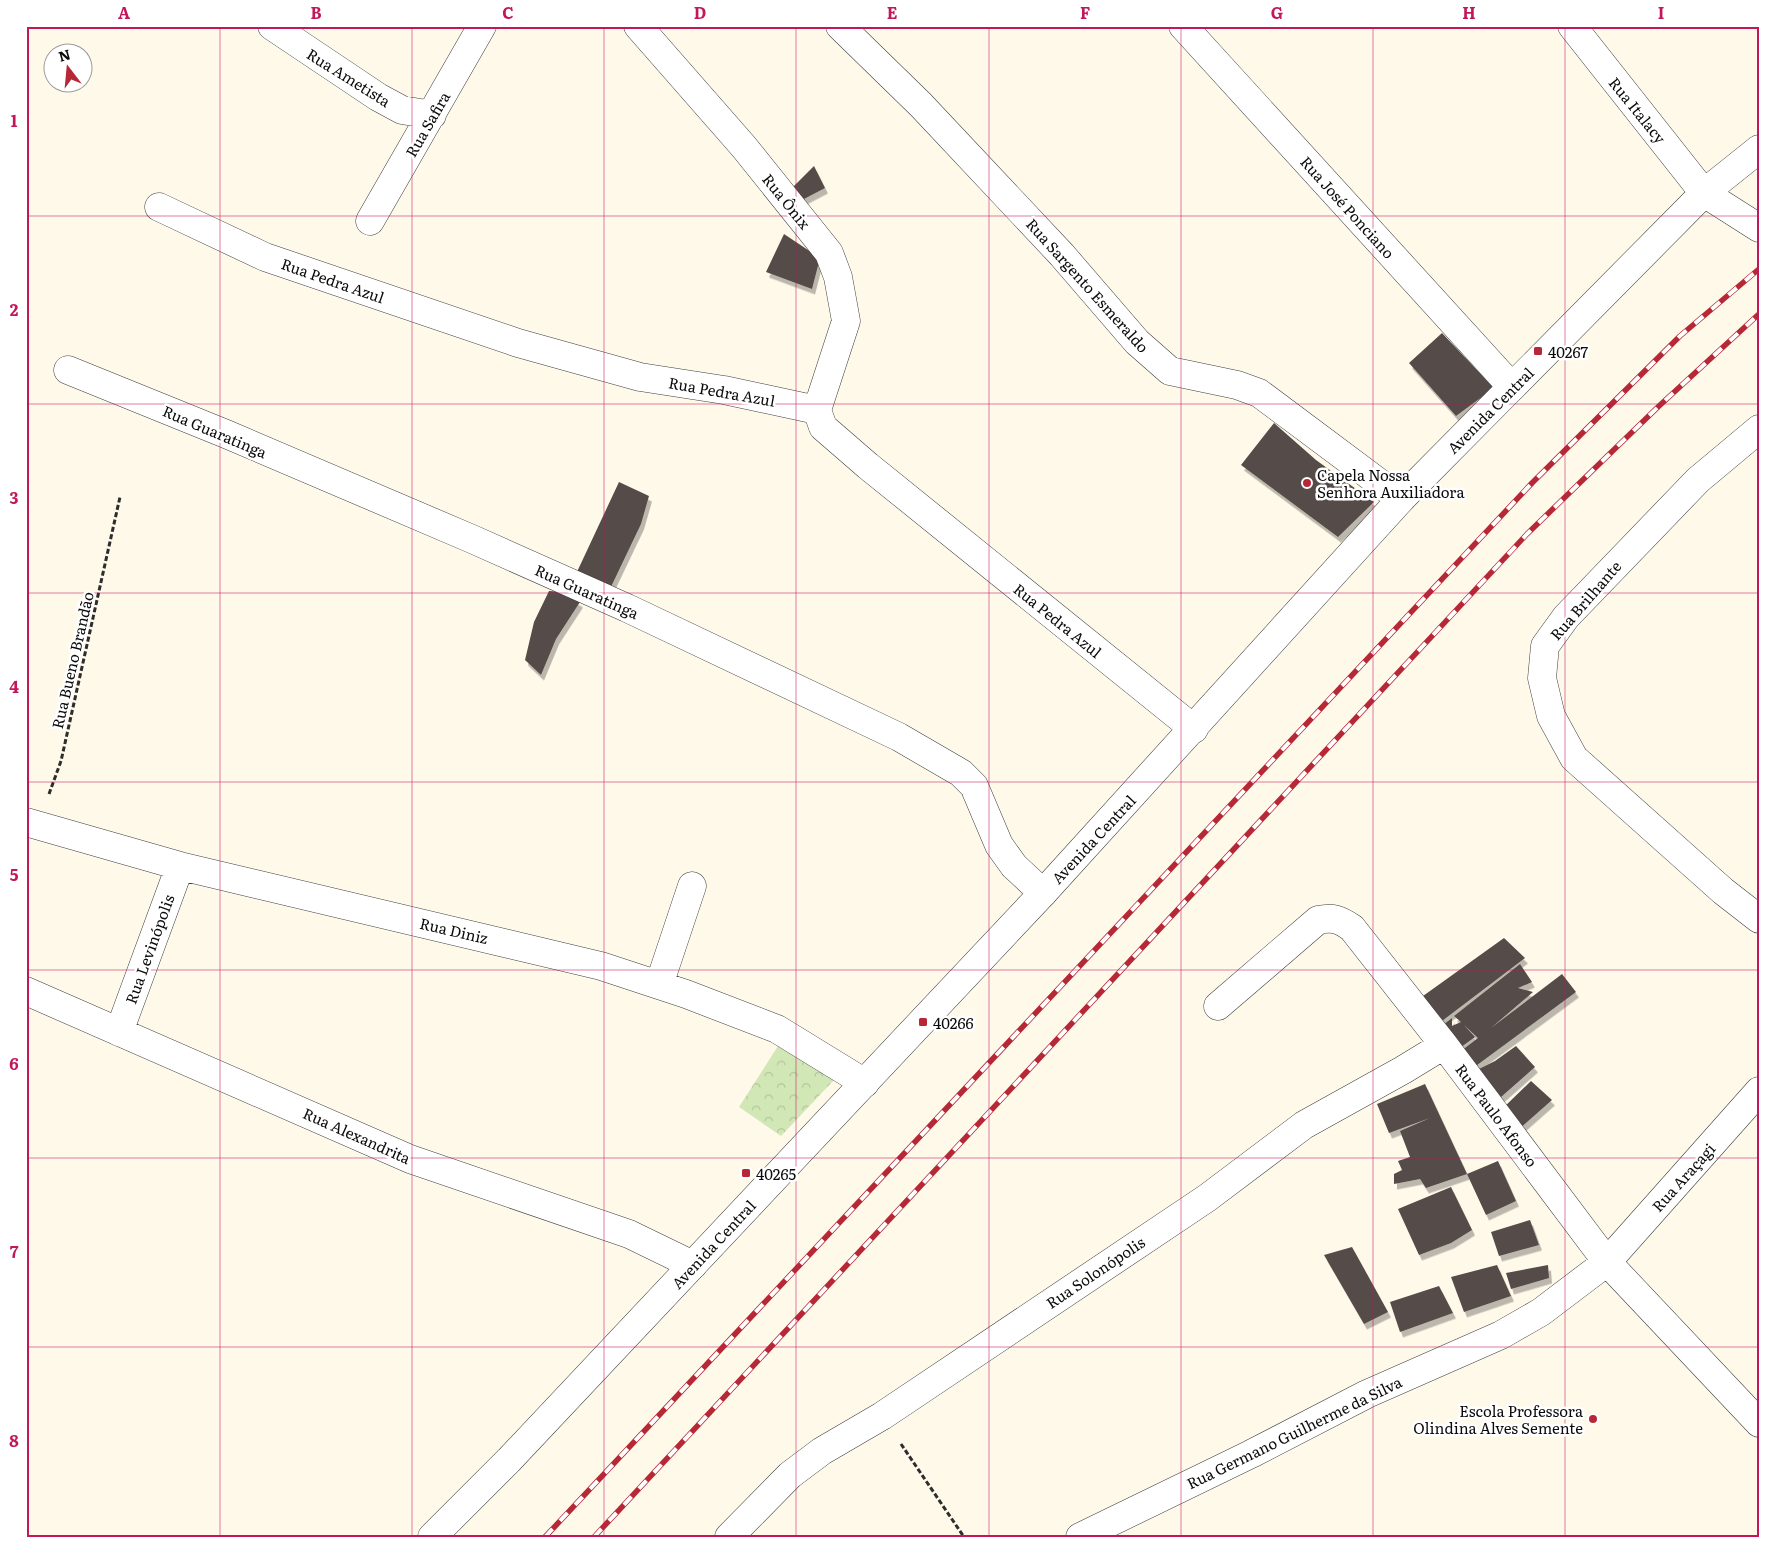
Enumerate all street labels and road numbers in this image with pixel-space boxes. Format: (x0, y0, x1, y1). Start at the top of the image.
street label: Rua Ametista (303, 42, 396, 112)
street label: Rua Italacy (1604, 72, 1672, 149)
street label: Rua Safira (399, 86, 456, 161)
street label: Rua José Ponciano (1296, 151, 1401, 264)
street label: Rua Ônix (757, 168, 817, 234)
street label: Rua Sargento Esmeraldo (1021, 213, 1155, 357)
street label: Rua Pedra Azul (278, 252, 388, 308)
street label: Avenida Central (1441, 361, 1539, 459)
street label: Rua Pedra Azul (667, 370, 777, 412)
street label: Rua Guaratinga (159, 399, 272, 464)
street label: Rua Brilhante (1544, 555, 1626, 645)
street label: Rua Guaratinga (531, 558, 643, 625)
street label: Rua Pedra Azul (1009, 577, 1107, 663)
street label: Rua Bueno Brandão (45, 589, 99, 731)
street label: Avenida Central (1046, 789, 1140, 889)
street label: Rua Levinópolis (119, 891, 180, 1007)
street label: Rua Diniz (418, 911, 490, 949)
street label: Rua Paulo Afonso (1450, 1058, 1544, 1172)
street label: Rua Alexandrita (300, 1101, 415, 1169)
street label: Rua Araçagi (1646, 1138, 1720, 1216)
street label: Avenida Central (666, 1194, 760, 1294)
street label: Rua Solonópolis (1041, 1230, 1149, 1314)
street label: Rua Germano Guilherme da Silva (1182, 1369, 1406, 1494)

